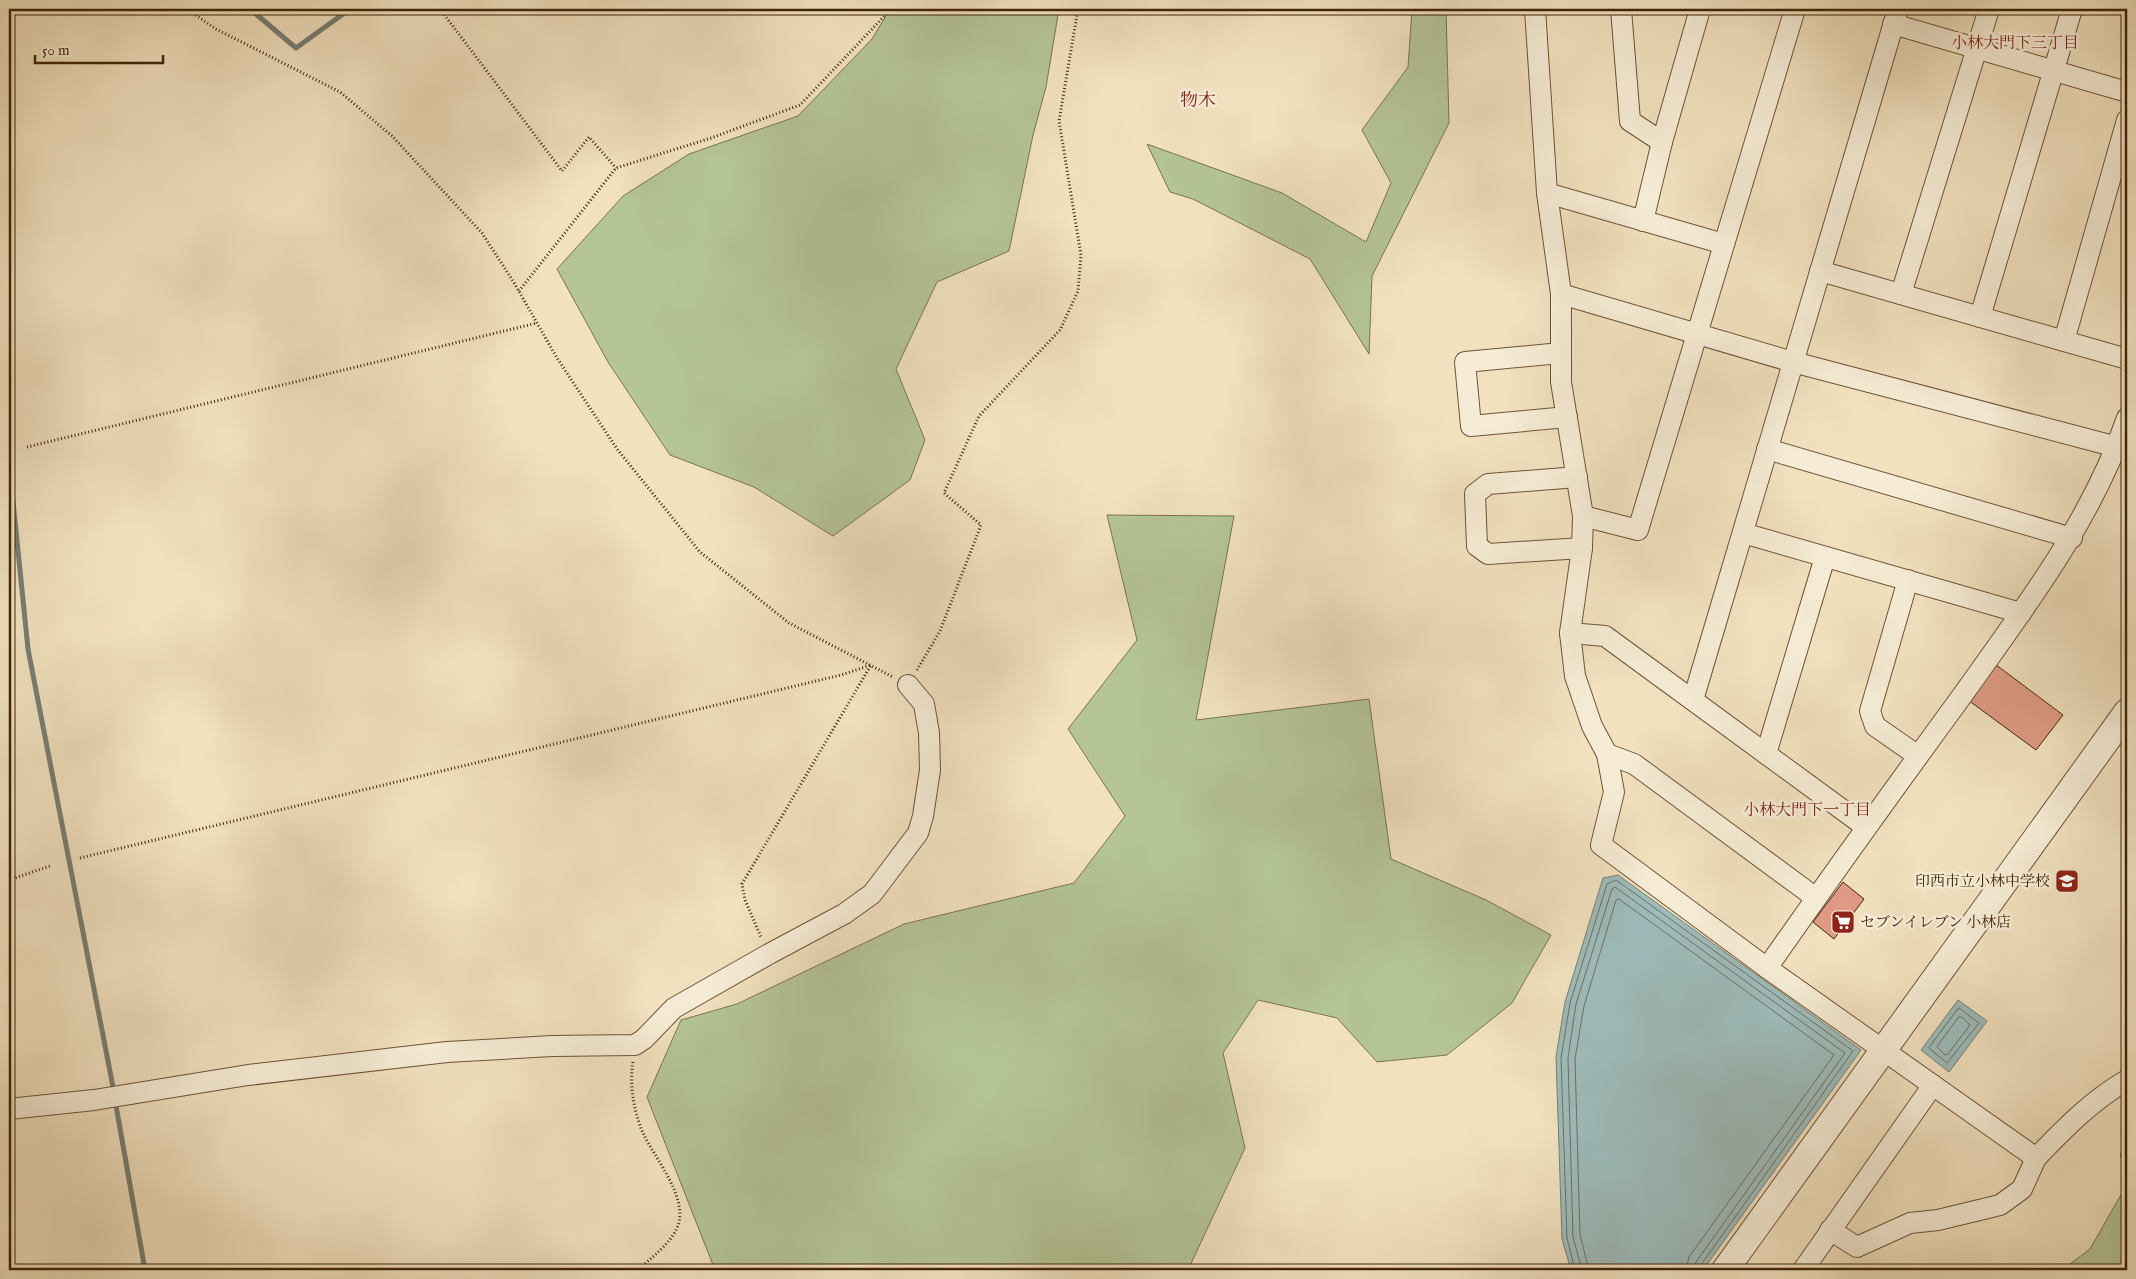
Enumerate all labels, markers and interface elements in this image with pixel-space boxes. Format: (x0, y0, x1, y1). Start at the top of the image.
scale bar (35, 32, 162, 64)
district label: 小林大門下三丁目 (1951, 34, 2079, 54)
text: 50 m (42, 41, 70, 60)
district label: 物木 (1180, 90, 1216, 113)
district label: 小林大門下一丁目 (1743, 801, 1871, 821)
school or university icon: 印西市立小林中学校 (2054, 868, 2080, 894)
place label: 印西市立小林中学校 (1915, 872, 2050, 891)
supermarket icon: セブンイレブン 小林店 (1830, 909, 1856, 935)
place label: セブンイレブン 小林店 (1860, 913, 2011, 932)

